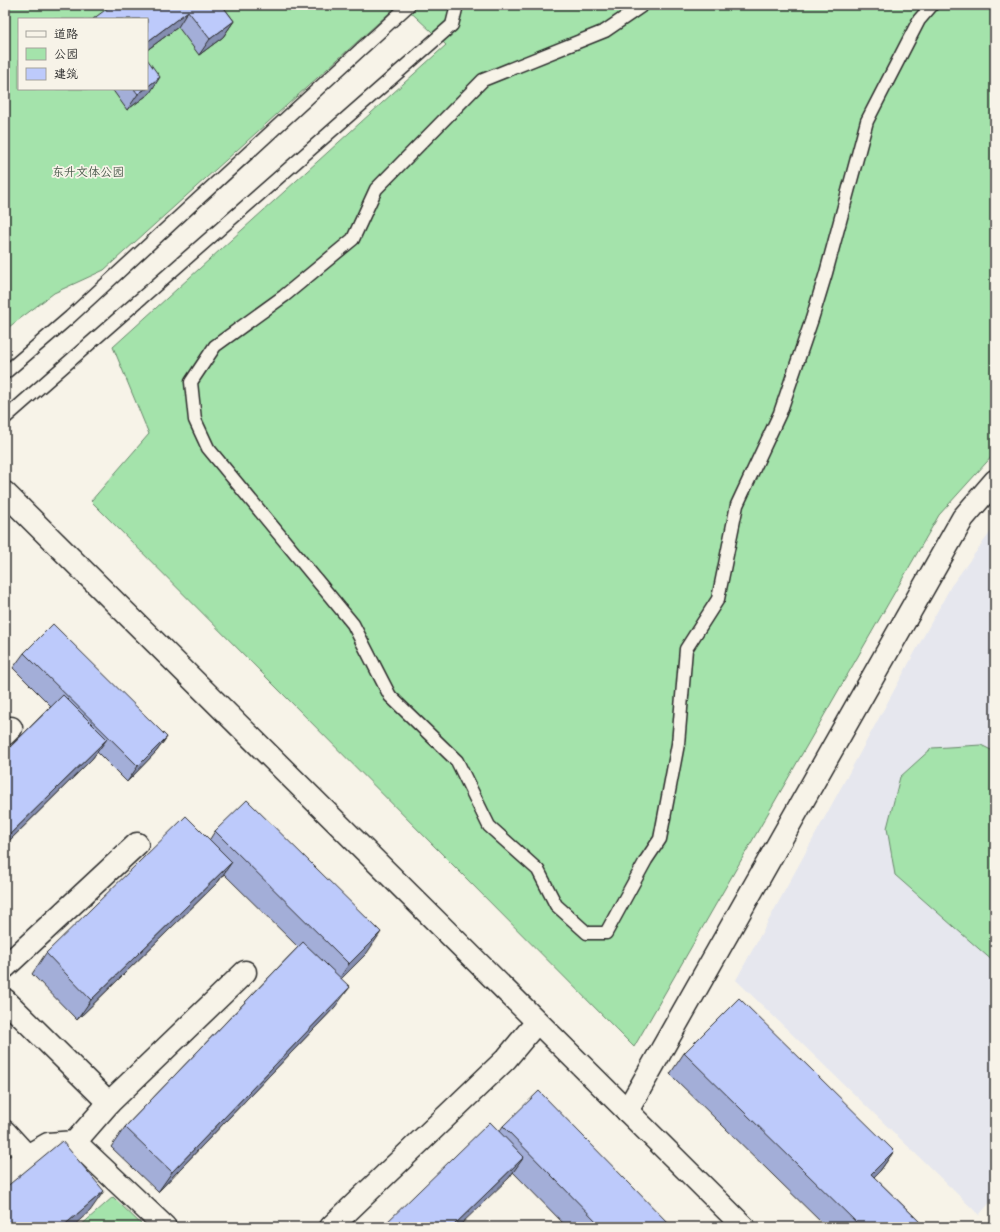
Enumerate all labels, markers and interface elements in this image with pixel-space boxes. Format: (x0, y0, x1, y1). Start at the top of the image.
legend (18, 18, 148, 90)
text: 道路 (54, 27, 78, 41)
text: 公园 (54, 47, 78, 61)
text: 建筑 (54, 67, 78, 81)
park label: 东升文体公园 (52, 165, 124, 179)

